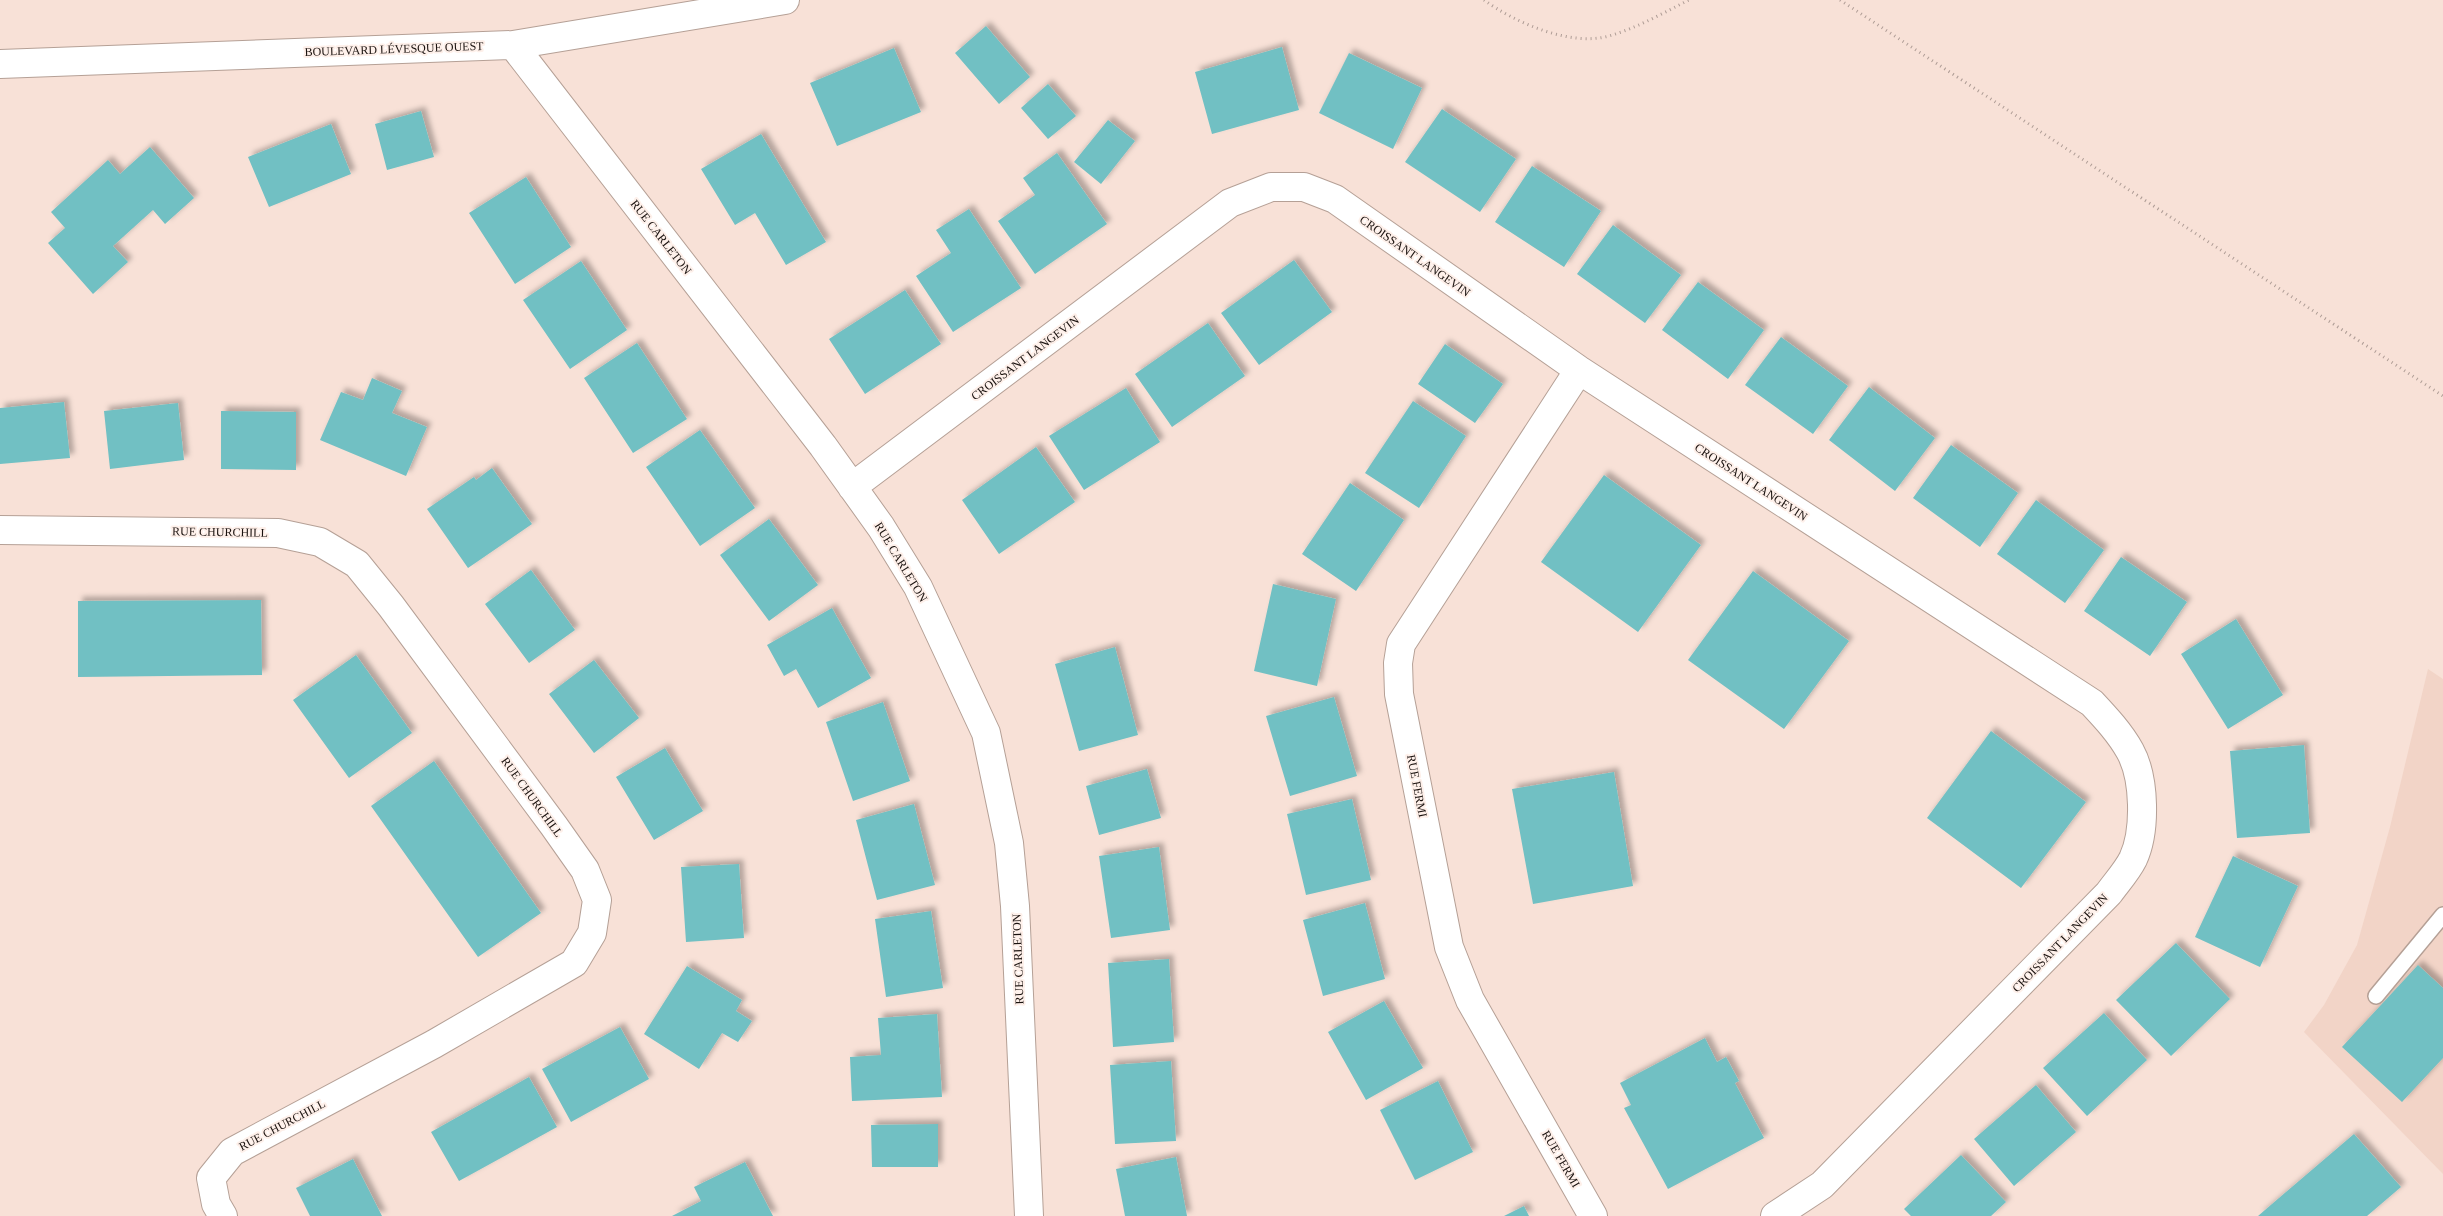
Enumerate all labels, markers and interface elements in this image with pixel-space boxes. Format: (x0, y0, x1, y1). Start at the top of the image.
street label: BOULEVARD LÉVESQUE OUEST (304, 39, 484, 59)
street label: RUE CARLETON (628, 197, 695, 277)
street label: CROISSANT LANGEVIN (1357, 213, 1473, 300)
street label: CROISSANT LANGEVIN (968, 313, 1082, 403)
street label: CROISSANT LANGEVIN (1692, 440, 1810, 524)
street label: RUE CARLETON (872, 519, 931, 605)
street label: RUE CHURCHILL (172, 524, 268, 540)
street label: RUE FERMI (1404, 753, 1430, 819)
street label: RUE CHURCHILL (498, 754, 566, 840)
street label: CROISSANT LANGEVIN (2009, 891, 2111, 995)
street label: RUE CARLETON (1009, 913, 1027, 1005)
street label: RUE CHURCHILL (236, 1096, 328, 1154)
street label: RUE FERMI (1539, 1128, 1583, 1190)

